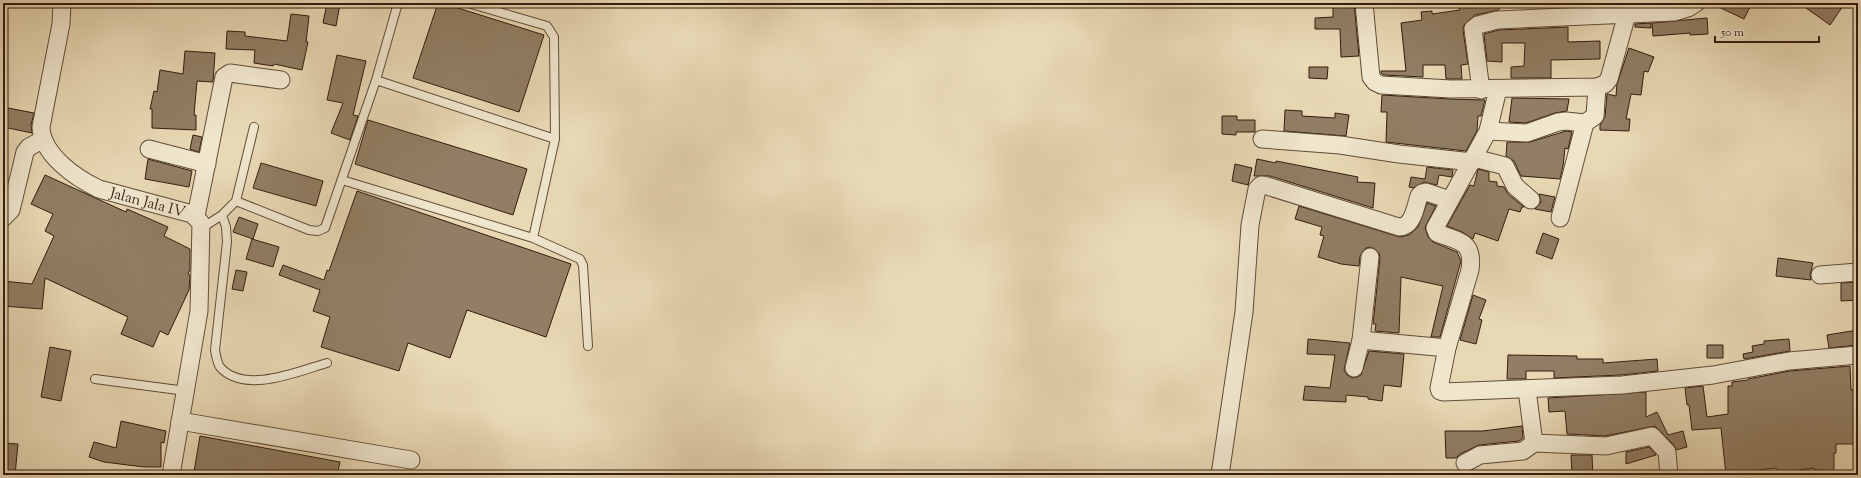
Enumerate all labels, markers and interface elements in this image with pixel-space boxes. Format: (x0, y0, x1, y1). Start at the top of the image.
scale bar (1715, 18, 1819, 44)
text: 50 m (1720, 24, 1744, 42)
street label: Jalan Jala IV (106, 183, 187, 224)

